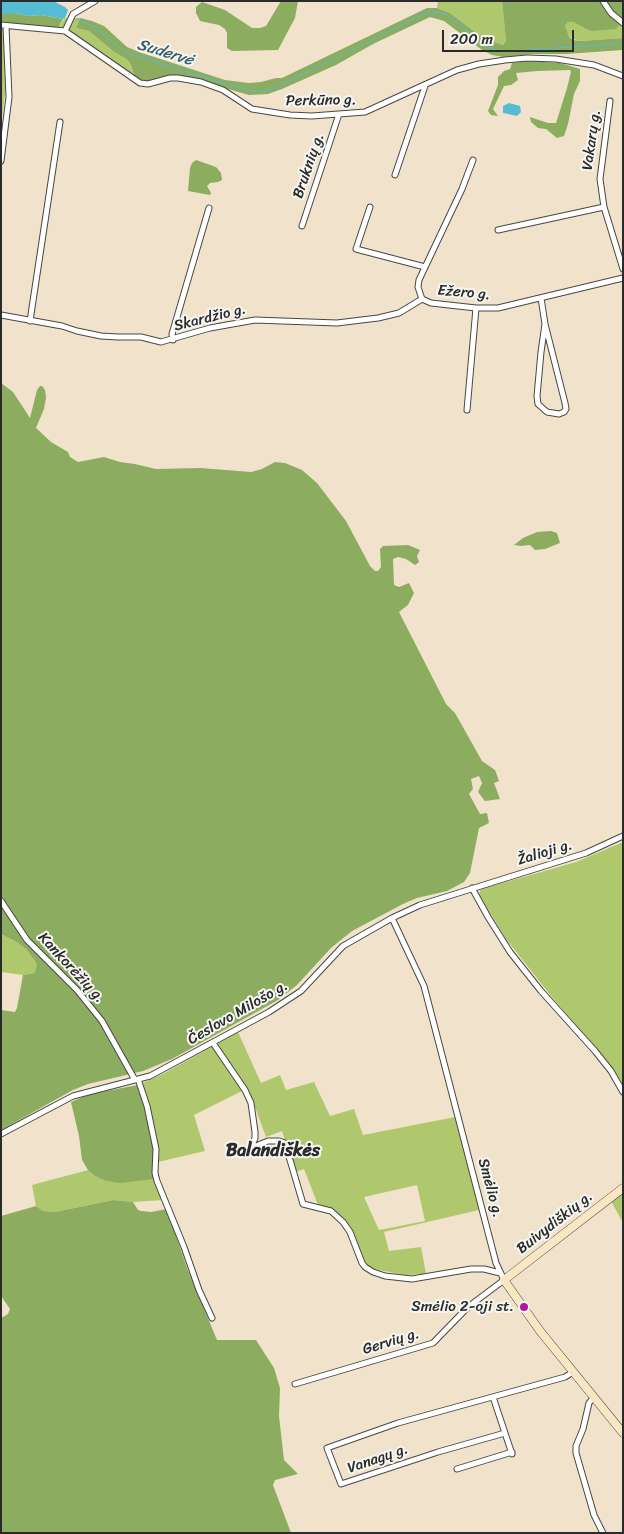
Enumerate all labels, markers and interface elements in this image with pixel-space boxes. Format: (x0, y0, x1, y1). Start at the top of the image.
scale bar (444, 20, 576, 52)
text: 200 m (450, 26, 493, 52)
water label: Sudervė (135, 35, 195, 71)
street label: Perkūno g. (285, 91, 357, 111)
street label: Vakarų g. (579, 109, 605, 171)
street label: Bruknių g. (289, 131, 329, 201)
street label: Ežero g. (437, 282, 491, 304)
street label: Skardžio g. (172, 300, 248, 336)
street label: Žalioji g. (515, 836, 575, 870)
street label: Kankorėžių g. (34, 929, 108, 1007)
street label: Česlovo Milošo g. (185, 977, 291, 1049)
district label: Balandiškės (226, 1140, 320, 1162)
street label: Smėlio g. (473, 1156, 507, 1220)
street label: Buivydiškių g. (513, 1188, 597, 1258)
place label: Smėlio 2-oji st. (411, 1298, 514, 1316)
marker: Smėlio 2-oji st. (518, 1301, 530, 1313)
street label: Gervių g. (360, 1325, 422, 1359)
street label: Vanagų g. (345, 1440, 411, 1478)

